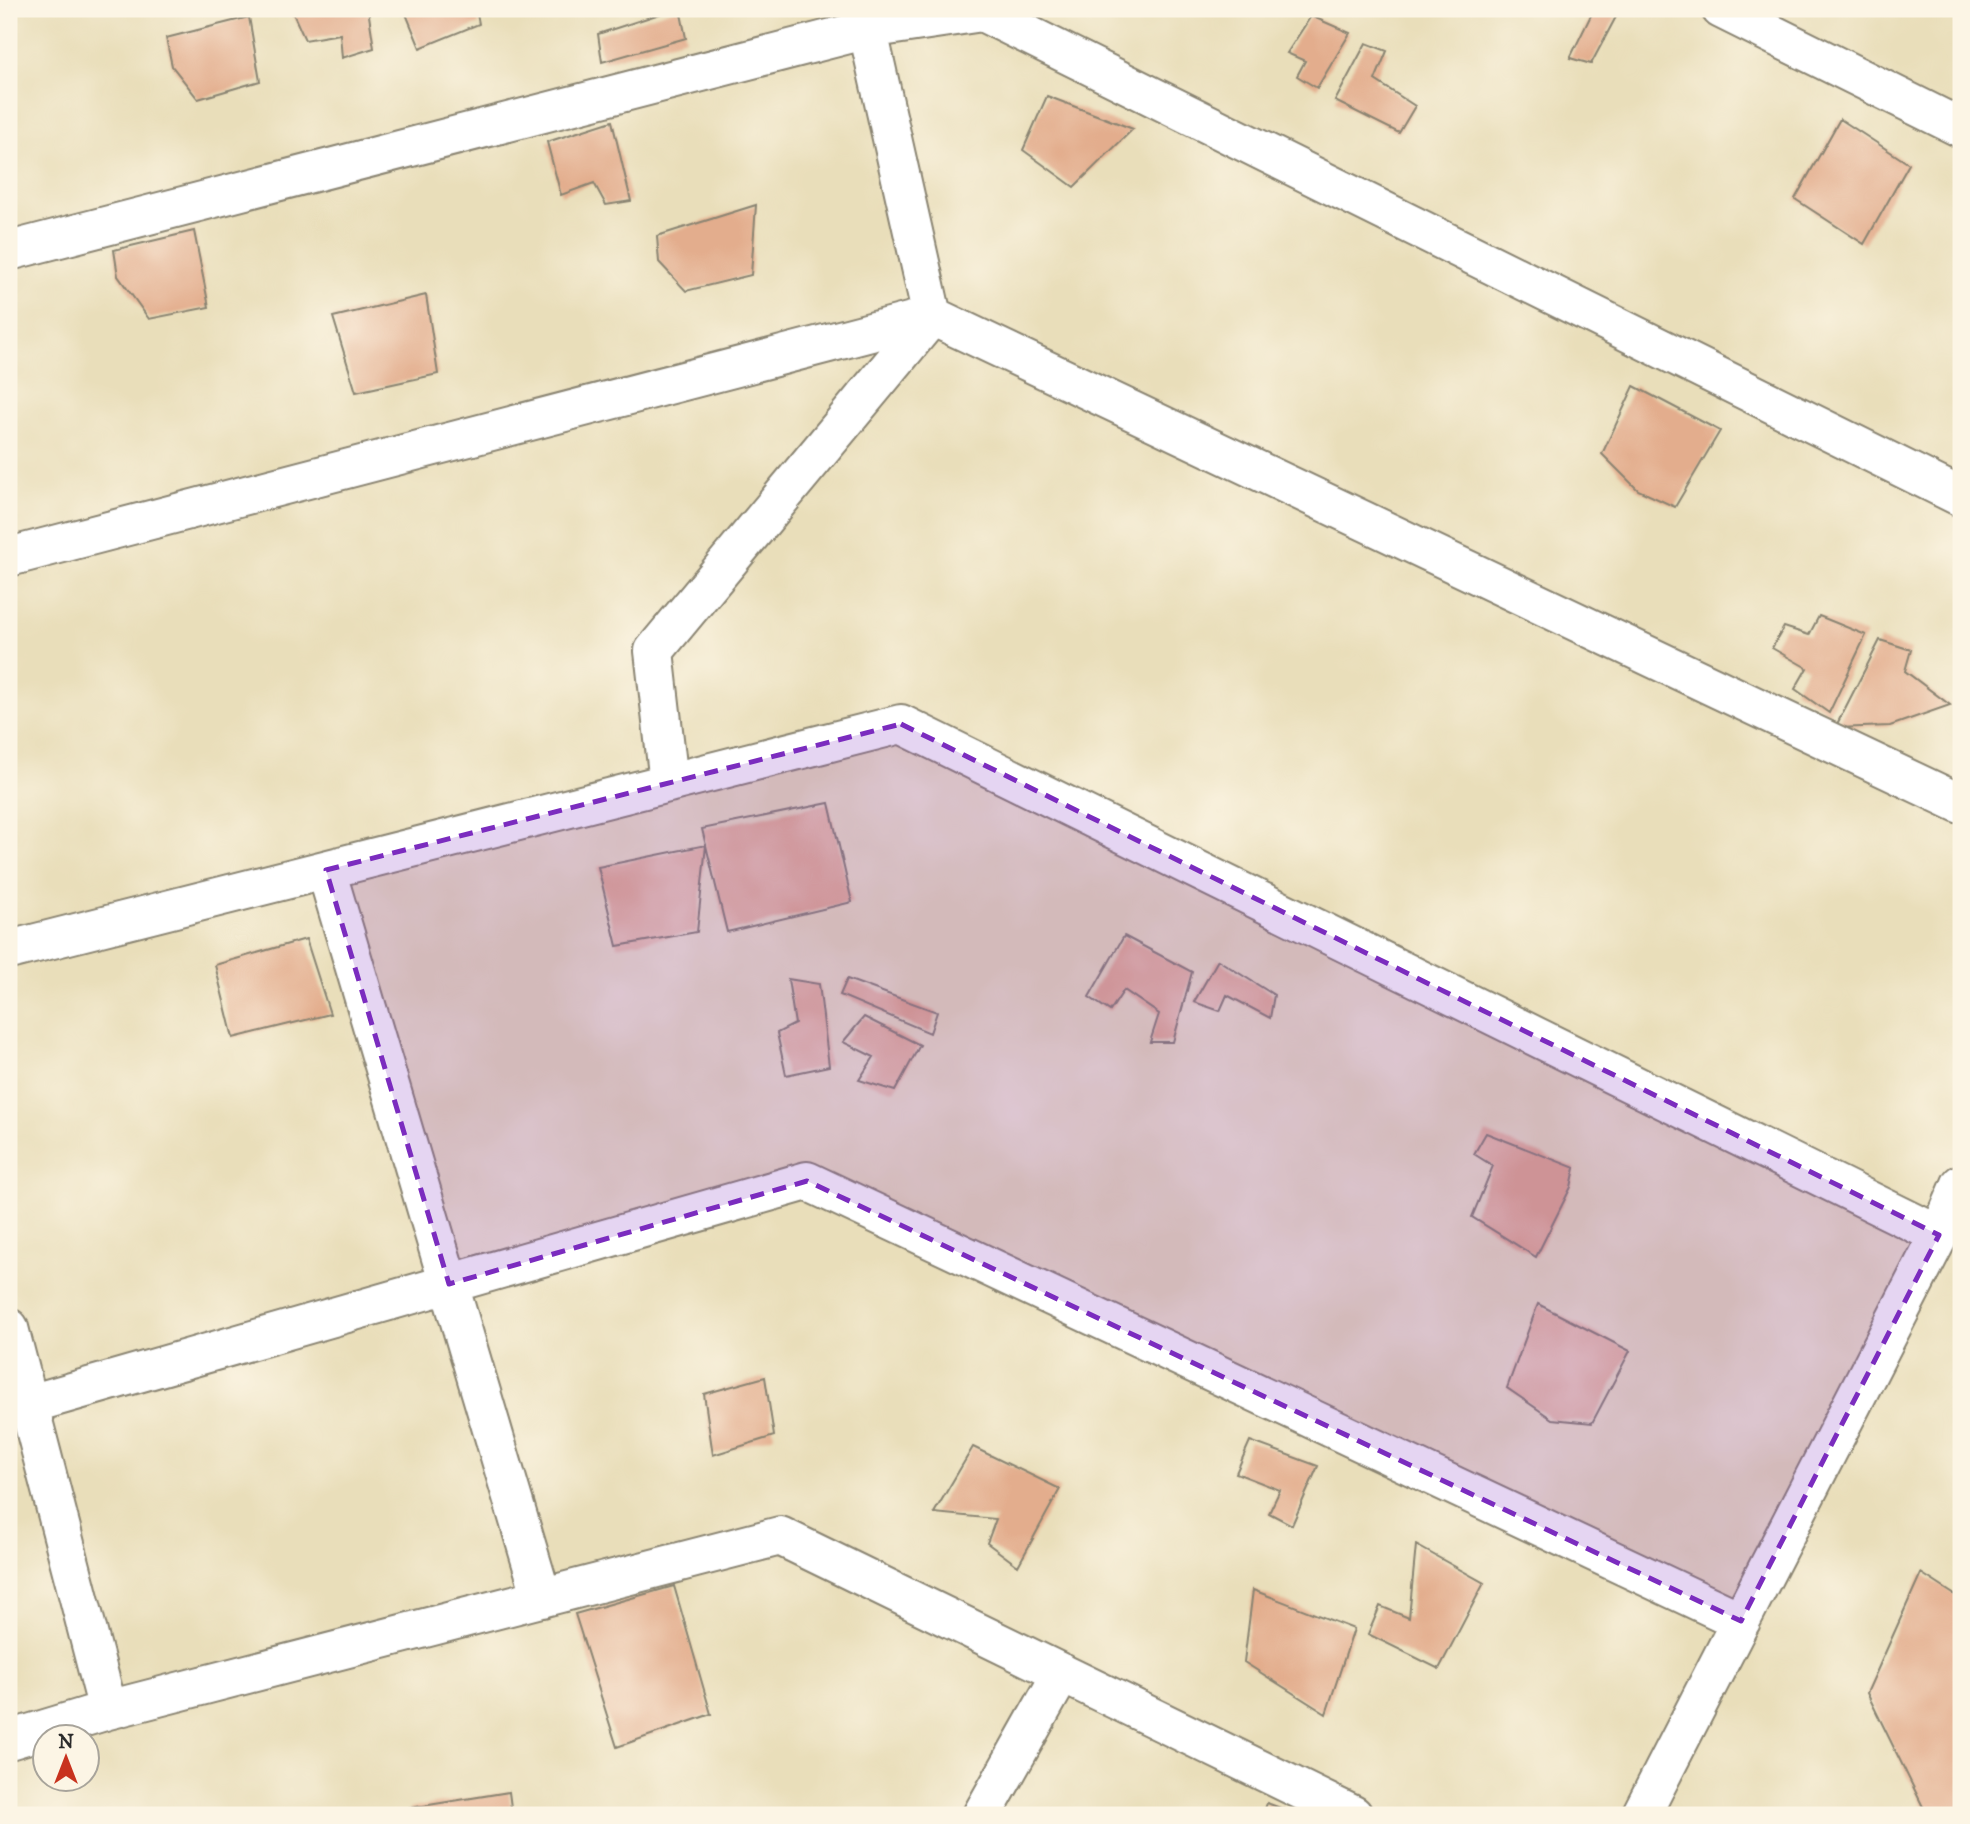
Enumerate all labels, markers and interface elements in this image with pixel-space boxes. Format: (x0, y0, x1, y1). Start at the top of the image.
north arrow (32, 1722, 102, 1792)
text: N (58, 1731, 74, 1754)

